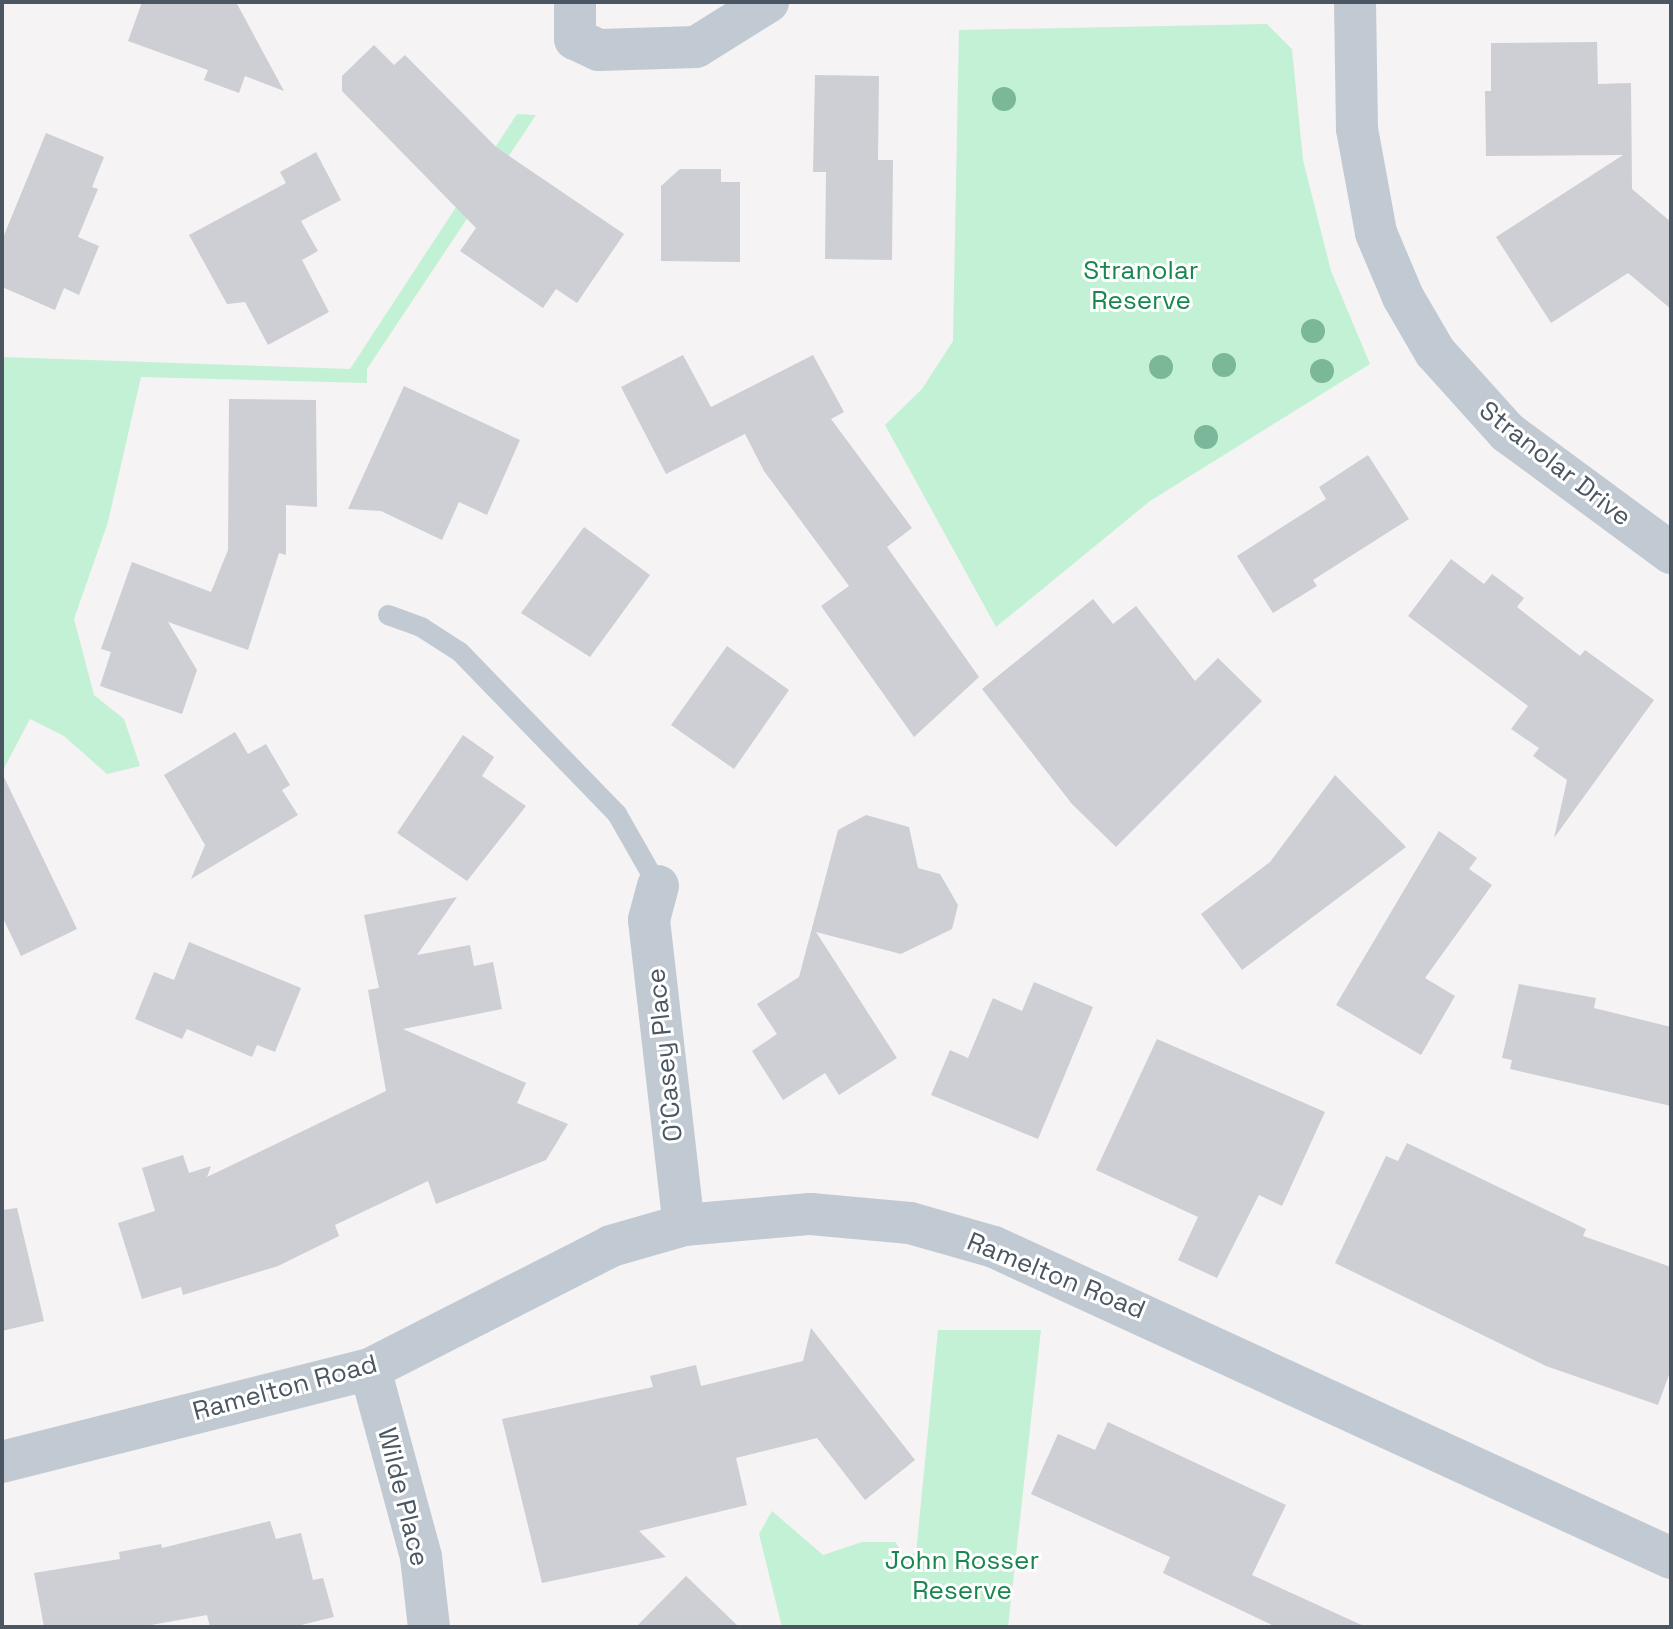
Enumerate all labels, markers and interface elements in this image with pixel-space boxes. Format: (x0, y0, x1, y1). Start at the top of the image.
park label: Stranolar Reserve (1083, 255, 1199, 316)
street label: Stranolar Drive (1473, 395, 1637, 533)
street label: O'Casey Place (640, 967, 690, 1143)
street label: Ramelton Road (962, 1226, 1150, 1326)
street label: Ramelton Road (189, 1348, 381, 1428)
street label: Wilde Place (371, 1424, 435, 1570)
park label: John Rosser Reserve (885, 1545, 1039, 1606)

